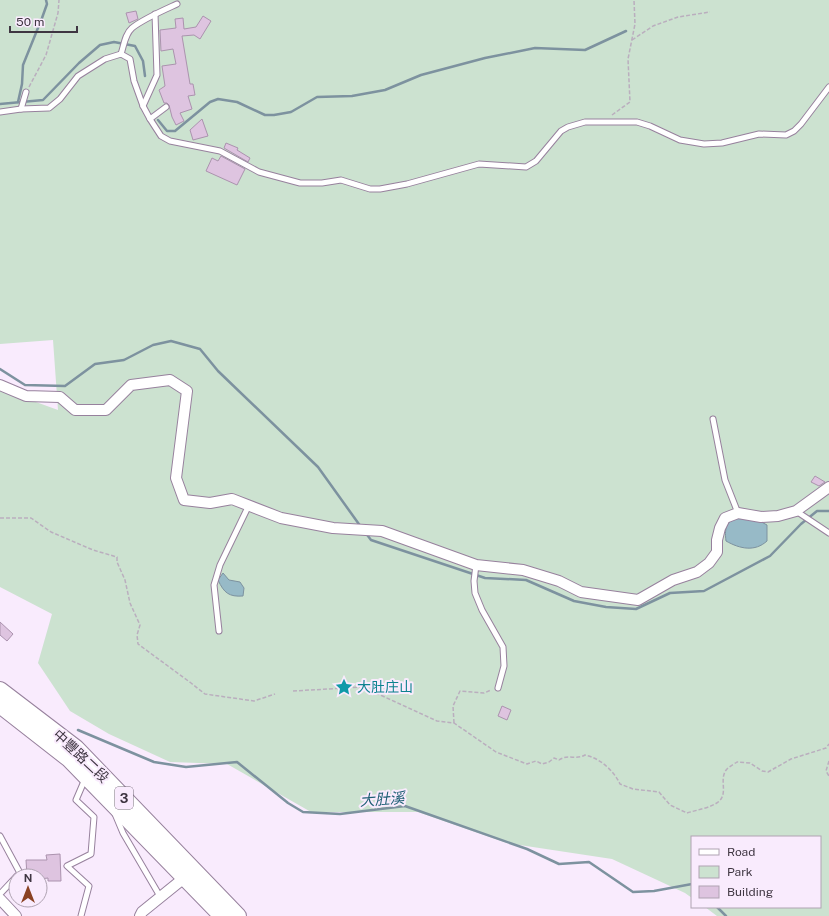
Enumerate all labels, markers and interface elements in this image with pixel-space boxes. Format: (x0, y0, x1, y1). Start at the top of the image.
scale bar (10, 8, 77, 34)
text: 50 m (16, 15, 44, 29)
place icon: 大肚庄山 (334, 677, 354, 697)
place label: 大肚庄山 (357, 679, 413, 695)
street label: 中豐路二段 (50, 726, 112, 786)
road number: 3 (115, 787, 133, 809)
water label: 大肚溪 (359, 789, 407, 809)
legend (691, 836, 821, 908)
text: Road (727, 845, 755, 859)
text: Park (727, 865, 753, 879)
north arrow (8, 868, 48, 908)
text: N (24, 872, 32, 884)
text: Building (727, 885, 773, 899)

